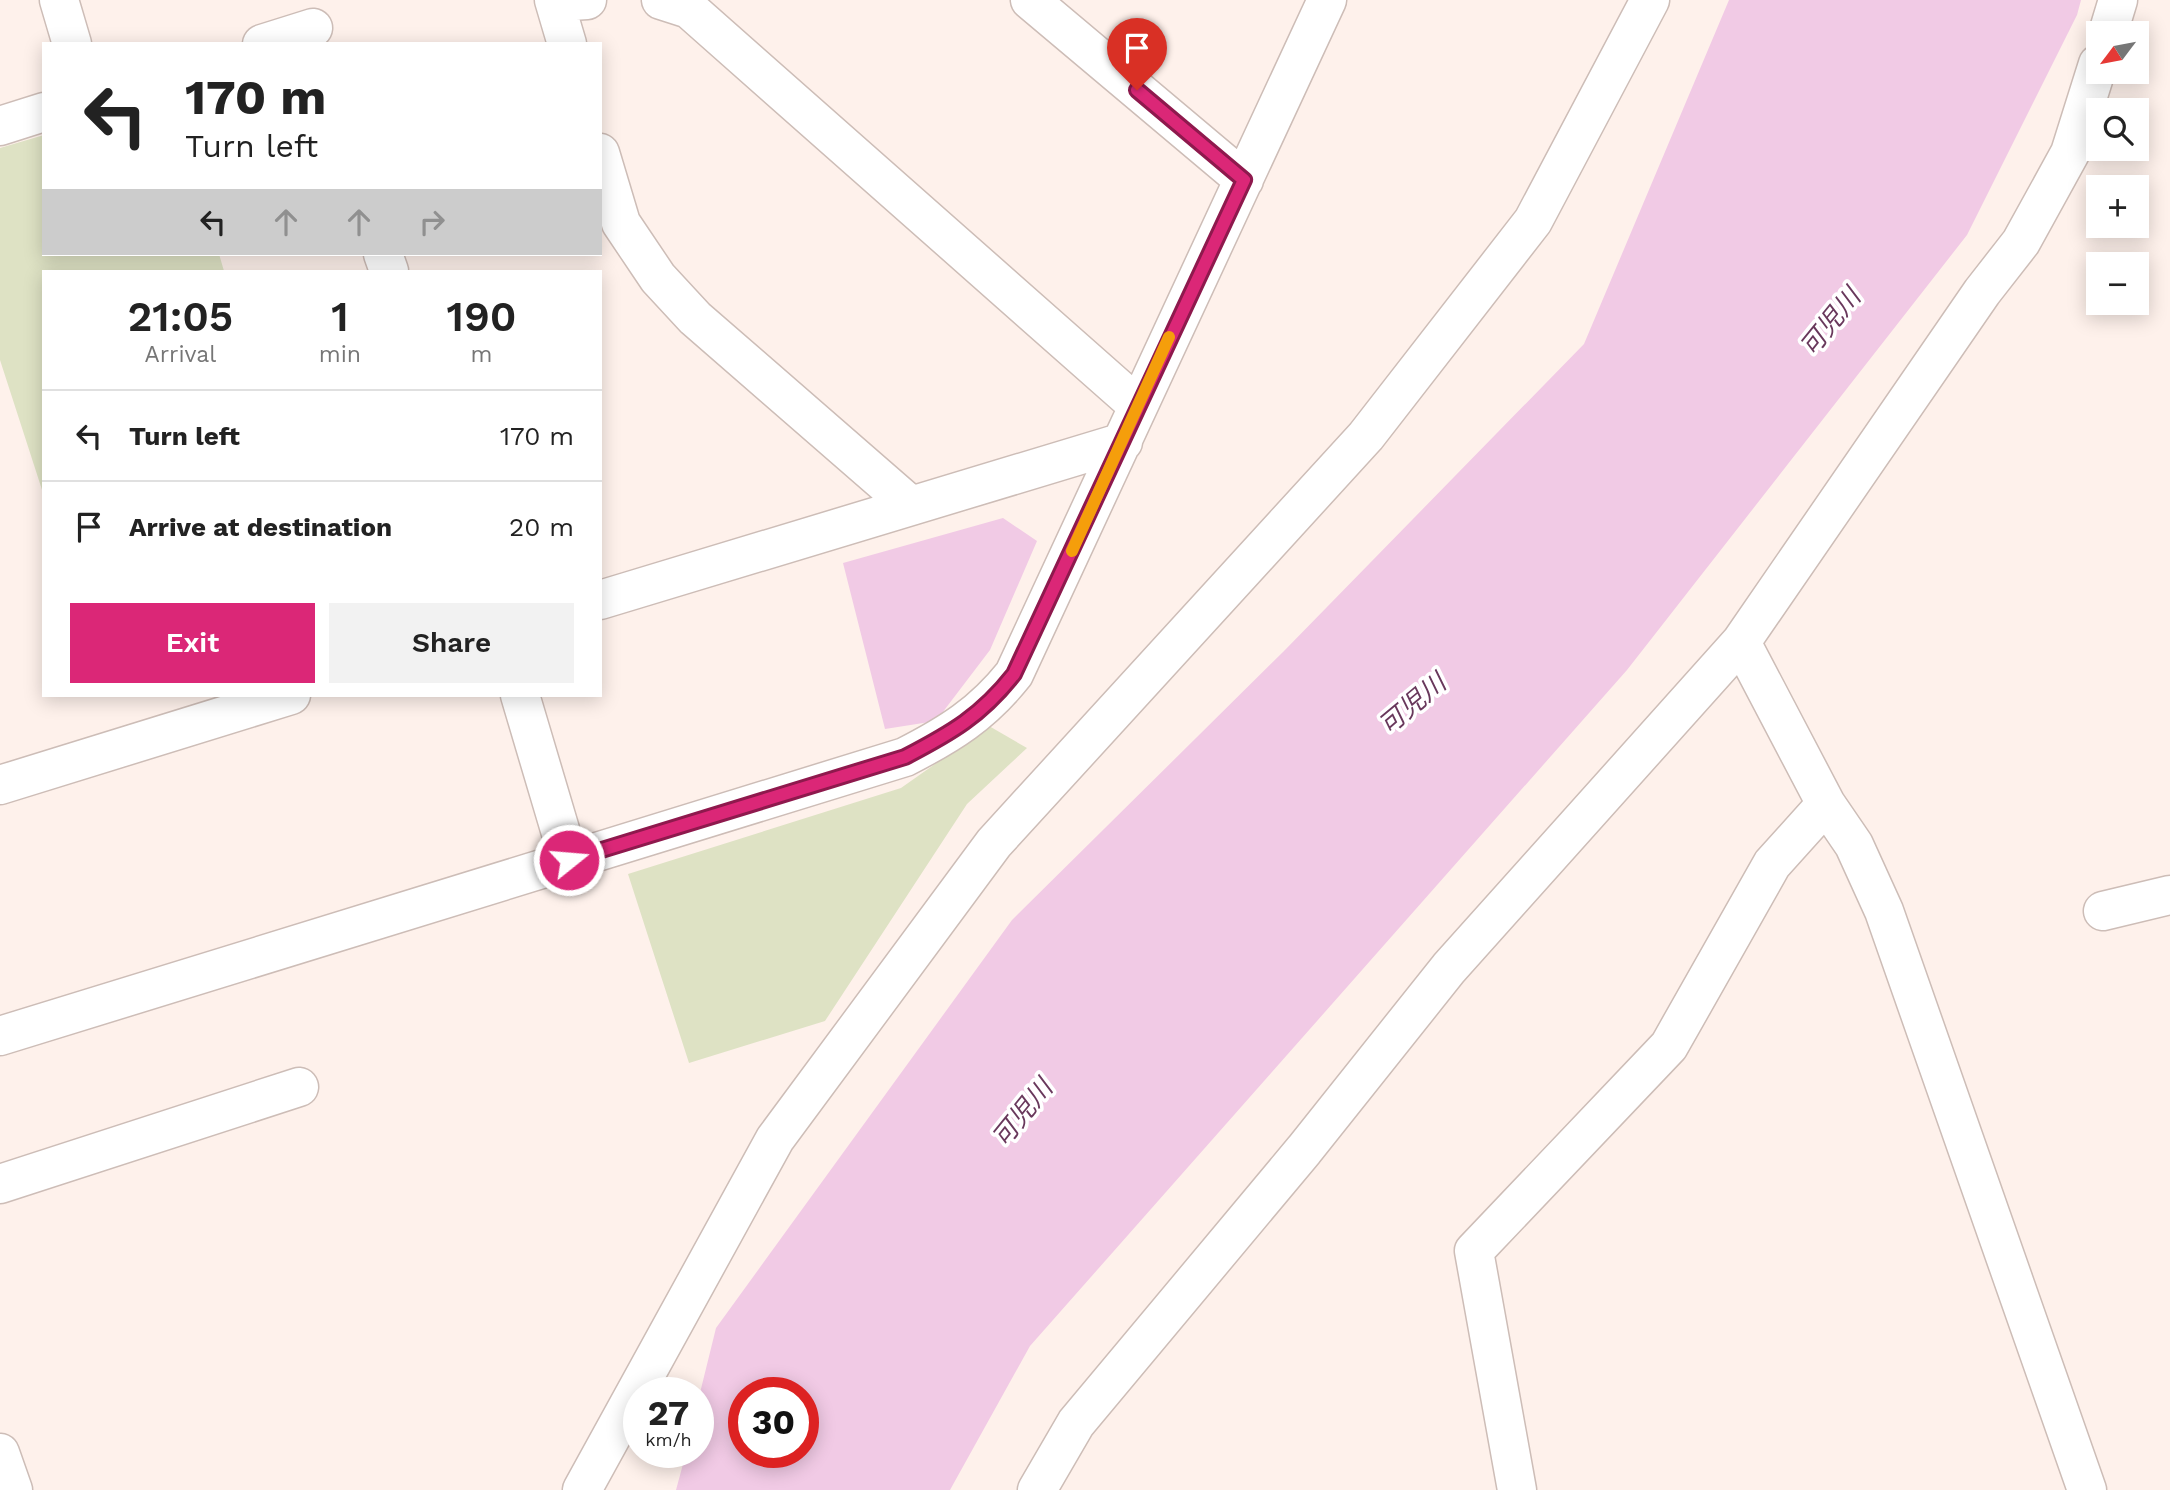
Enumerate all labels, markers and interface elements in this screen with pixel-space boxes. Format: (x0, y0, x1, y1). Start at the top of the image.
pin (1107, 18, 1167, 90)
north arrow (2086, 21, 2149, 84)
map controls (2086, 21, 2149, 315)
icon: arrive (1118, 29, 1156, 67)
text: 170 m (185, 68, 326, 126)
icon: left (70, 70, 161, 161)
button: search (2086, 98, 2149, 161)
text: Turn left (185, 127, 318, 165)
button: + (2086, 175, 2149, 238)
icon: left (194, 203, 232, 241)
icon: ahead (267, 203, 305, 241)
icon: ahead (340, 203, 378, 241)
icon: right (413, 203, 451, 241)
button: − (2086, 252, 2149, 315)
water label: 可児川 (1794, 280, 1868, 362)
text: 21:05 (127, 292, 233, 341)
text: 1 (331, 292, 349, 341)
text: 190 (446, 292, 517, 341)
text: Arrival (144, 341, 216, 368)
text: min (319, 341, 361, 368)
text: m (471, 341, 492, 368)
icon: left (70, 417, 108, 455)
text: Turn left (129, 421, 240, 451)
text: 170 m (500, 421, 574, 451)
icon: arrive (70, 508, 108, 546)
text: Arrive at destination (129, 512, 392, 542)
text: 20 m (509, 512, 574, 542)
button: Exit (70, 603, 315, 683)
button: Share (329, 603, 574, 683)
water label: 可児川 (1372, 666, 1454, 741)
position arrow (532, 823, 606, 897)
water label: 可児川 (986, 1071, 1060, 1153)
speed limit sign: 30 (728, 1377, 819, 1468)
text: 27 (648, 1392, 689, 1434)
text: km/h (645, 1429, 692, 1450)

